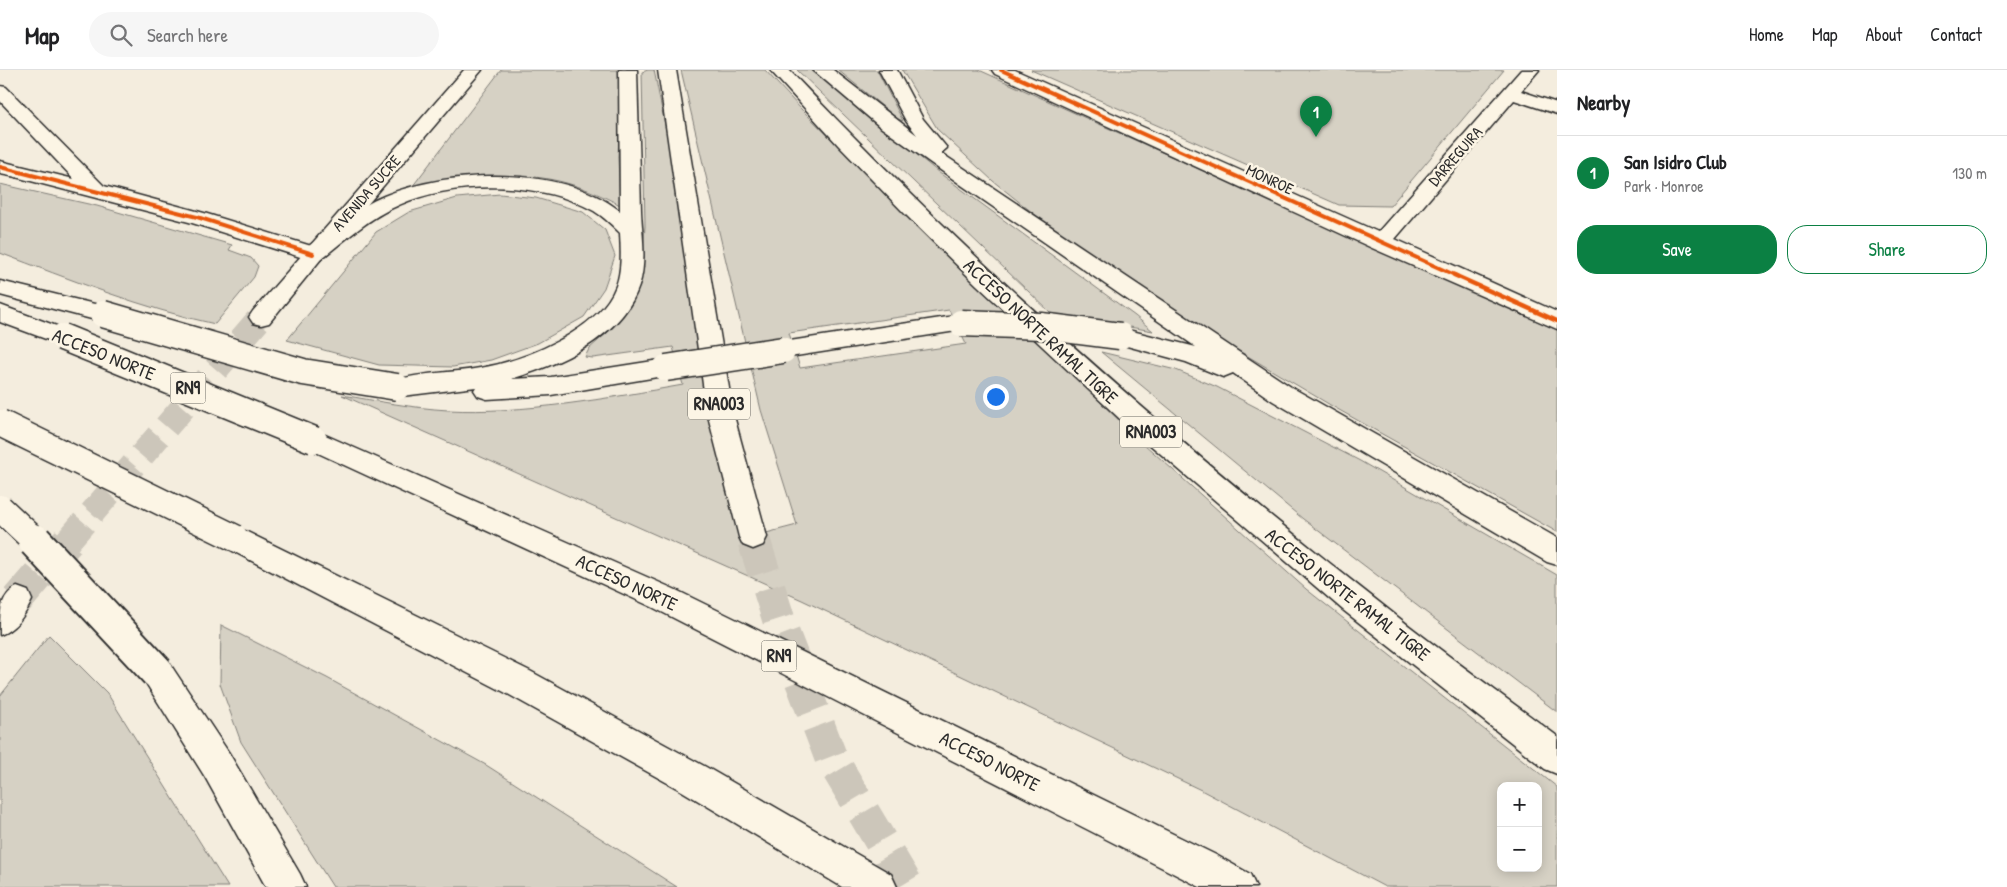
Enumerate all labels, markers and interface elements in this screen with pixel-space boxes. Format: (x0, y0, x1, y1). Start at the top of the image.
search box (89, 12, 439, 57)
text: Map (25, 19, 59, 51)
icon: search (107, 21, 135, 49)
text: Search here (147, 22, 228, 48)
text: Home (1749, 22, 1784, 47)
text: Map (1812, 22, 1837, 47)
text: About (1865, 22, 1902, 47)
text: Contact (1930, 22, 1982, 47)
text: Nearby (1577, 88, 1630, 117)
pin: 1 (1300, 96, 1332, 137)
street label: DARREGUIRA (1423, 121, 1487, 191)
text: San Isidro Club (1624, 149, 1727, 175)
street label: AVENIDA SUCRE (327, 150, 405, 236)
street label: MONROE (1243, 158, 1297, 200)
text: 1 (1590, 162, 1596, 184)
text: 130 m (1952, 162, 1987, 184)
text: Park · Monroe (1624, 175, 1704, 197)
button: Save (1577, 225, 1777, 274)
button: Share (1787, 225, 1987, 274)
street label: ACCESO NORTE RAMAL TIGRE (958, 252, 1124, 410)
street label: ACCESO NORTE (49, 322, 160, 387)
road number: RN9 (170, 372, 206, 404)
your location (983, 384, 1009, 410)
road number: RNA003 (688, 388, 750, 419)
road number: RNA003 (1120, 417, 1182, 448)
street label: ACCESO NORTE RAMAL TIGRE (1260, 521, 1436, 667)
street label: ACCESO NORTE (572, 547, 682, 617)
road number: RN9 (762, 640, 796, 672)
street label: ACCESO NORTE (936, 725, 1045, 798)
map controls (1497, 782, 1542, 872)
button: + (1497, 782, 1542, 827)
button: − (1497, 827, 1542, 872)

